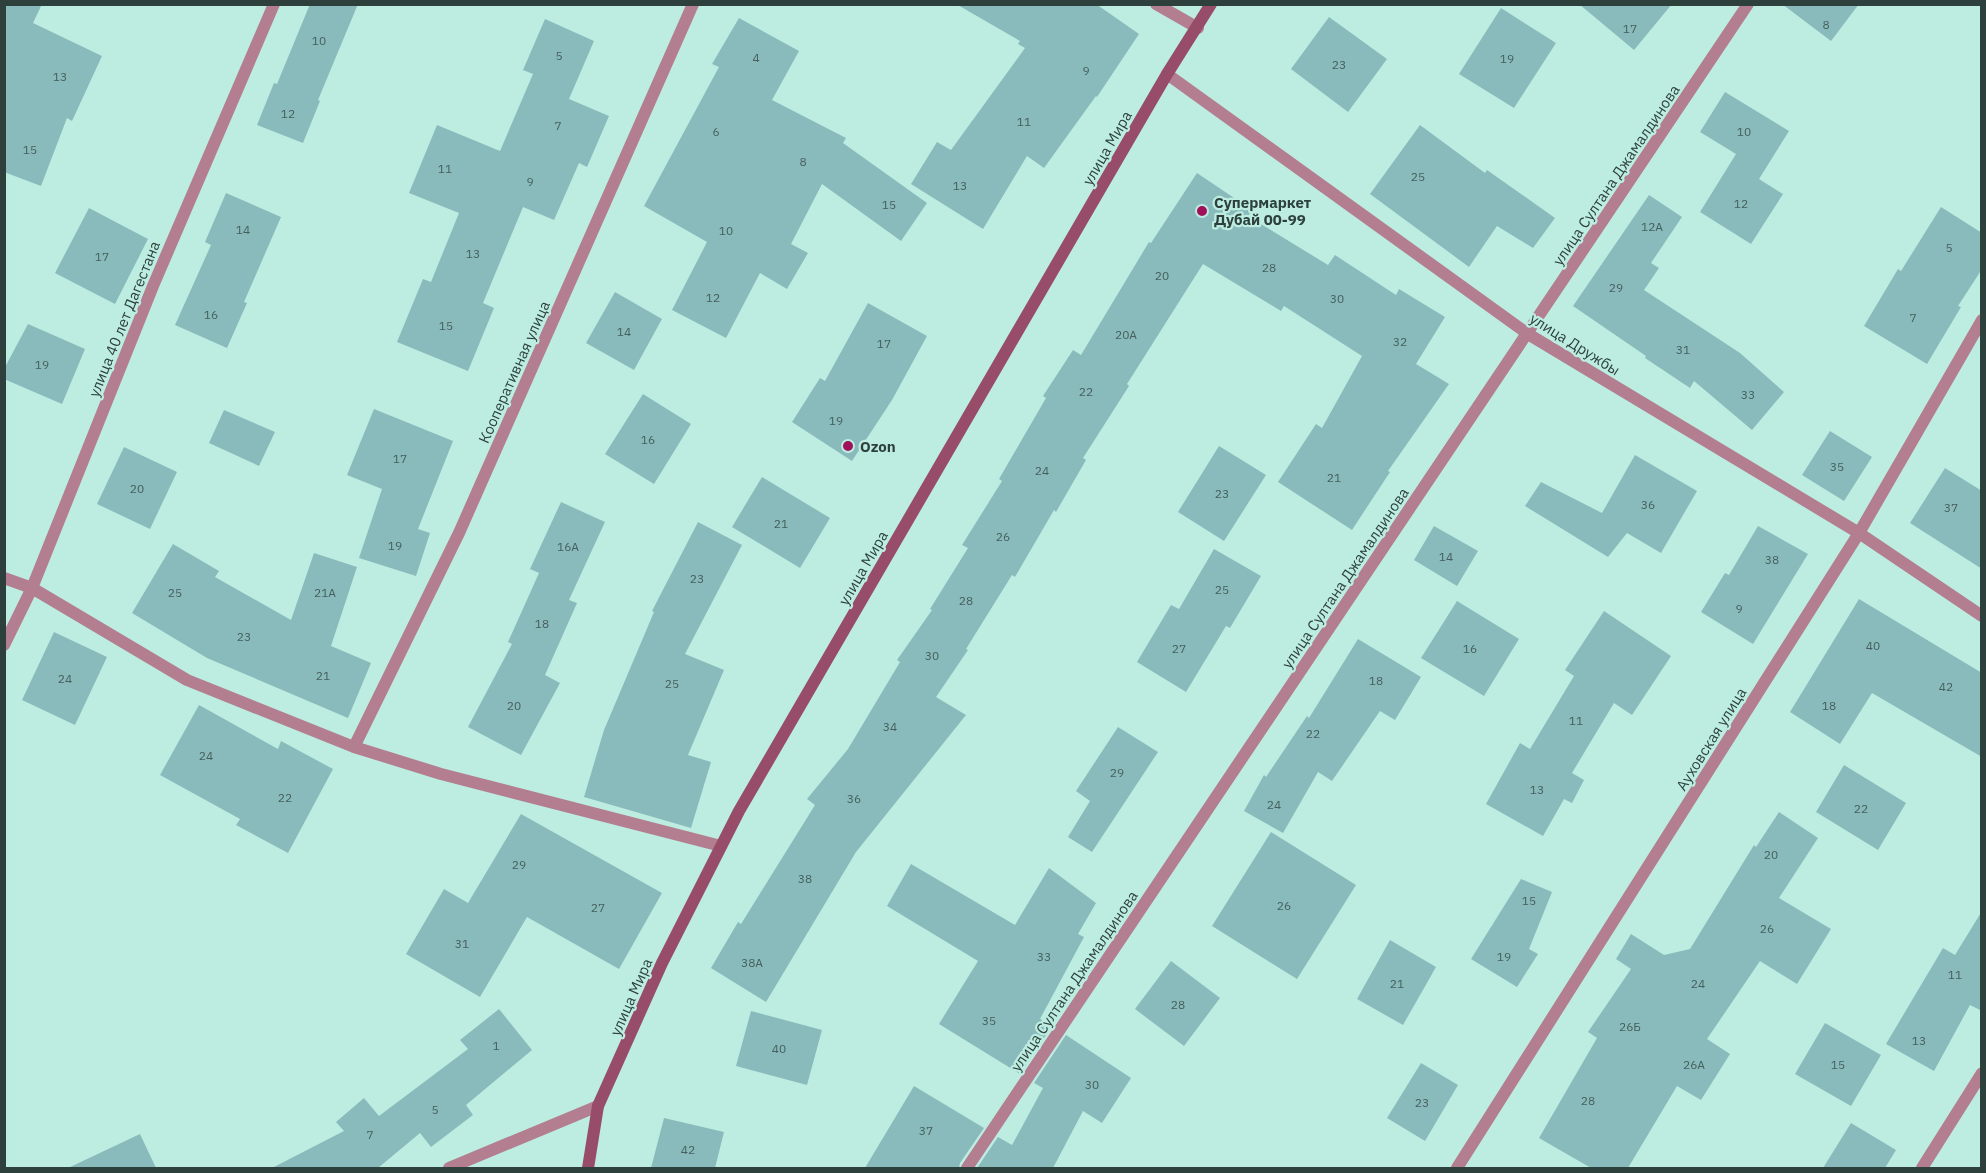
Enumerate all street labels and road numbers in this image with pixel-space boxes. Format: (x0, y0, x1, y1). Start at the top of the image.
street label: улица Султана Джамалдинова (1548, 81, 1684, 269)
street label: улица Мира (1078, 107, 1136, 189)
street label: улица 40 лет Дагестана (84, 238, 164, 400)
street label: Кооперативная улица (474, 298, 554, 446)
street label: улица Дружбы (1526, 309, 1624, 379)
street label: улица Султана Джамалдинова (1277, 484, 1413, 672)
street label: улица Мира (834, 527, 892, 609)
street label: Ауховская улица (1672, 684, 1750, 794)
street label: улица Султана Джамалдинова (1006, 887, 1142, 1075)
street label: улица Мира (605, 955, 657, 1039)

